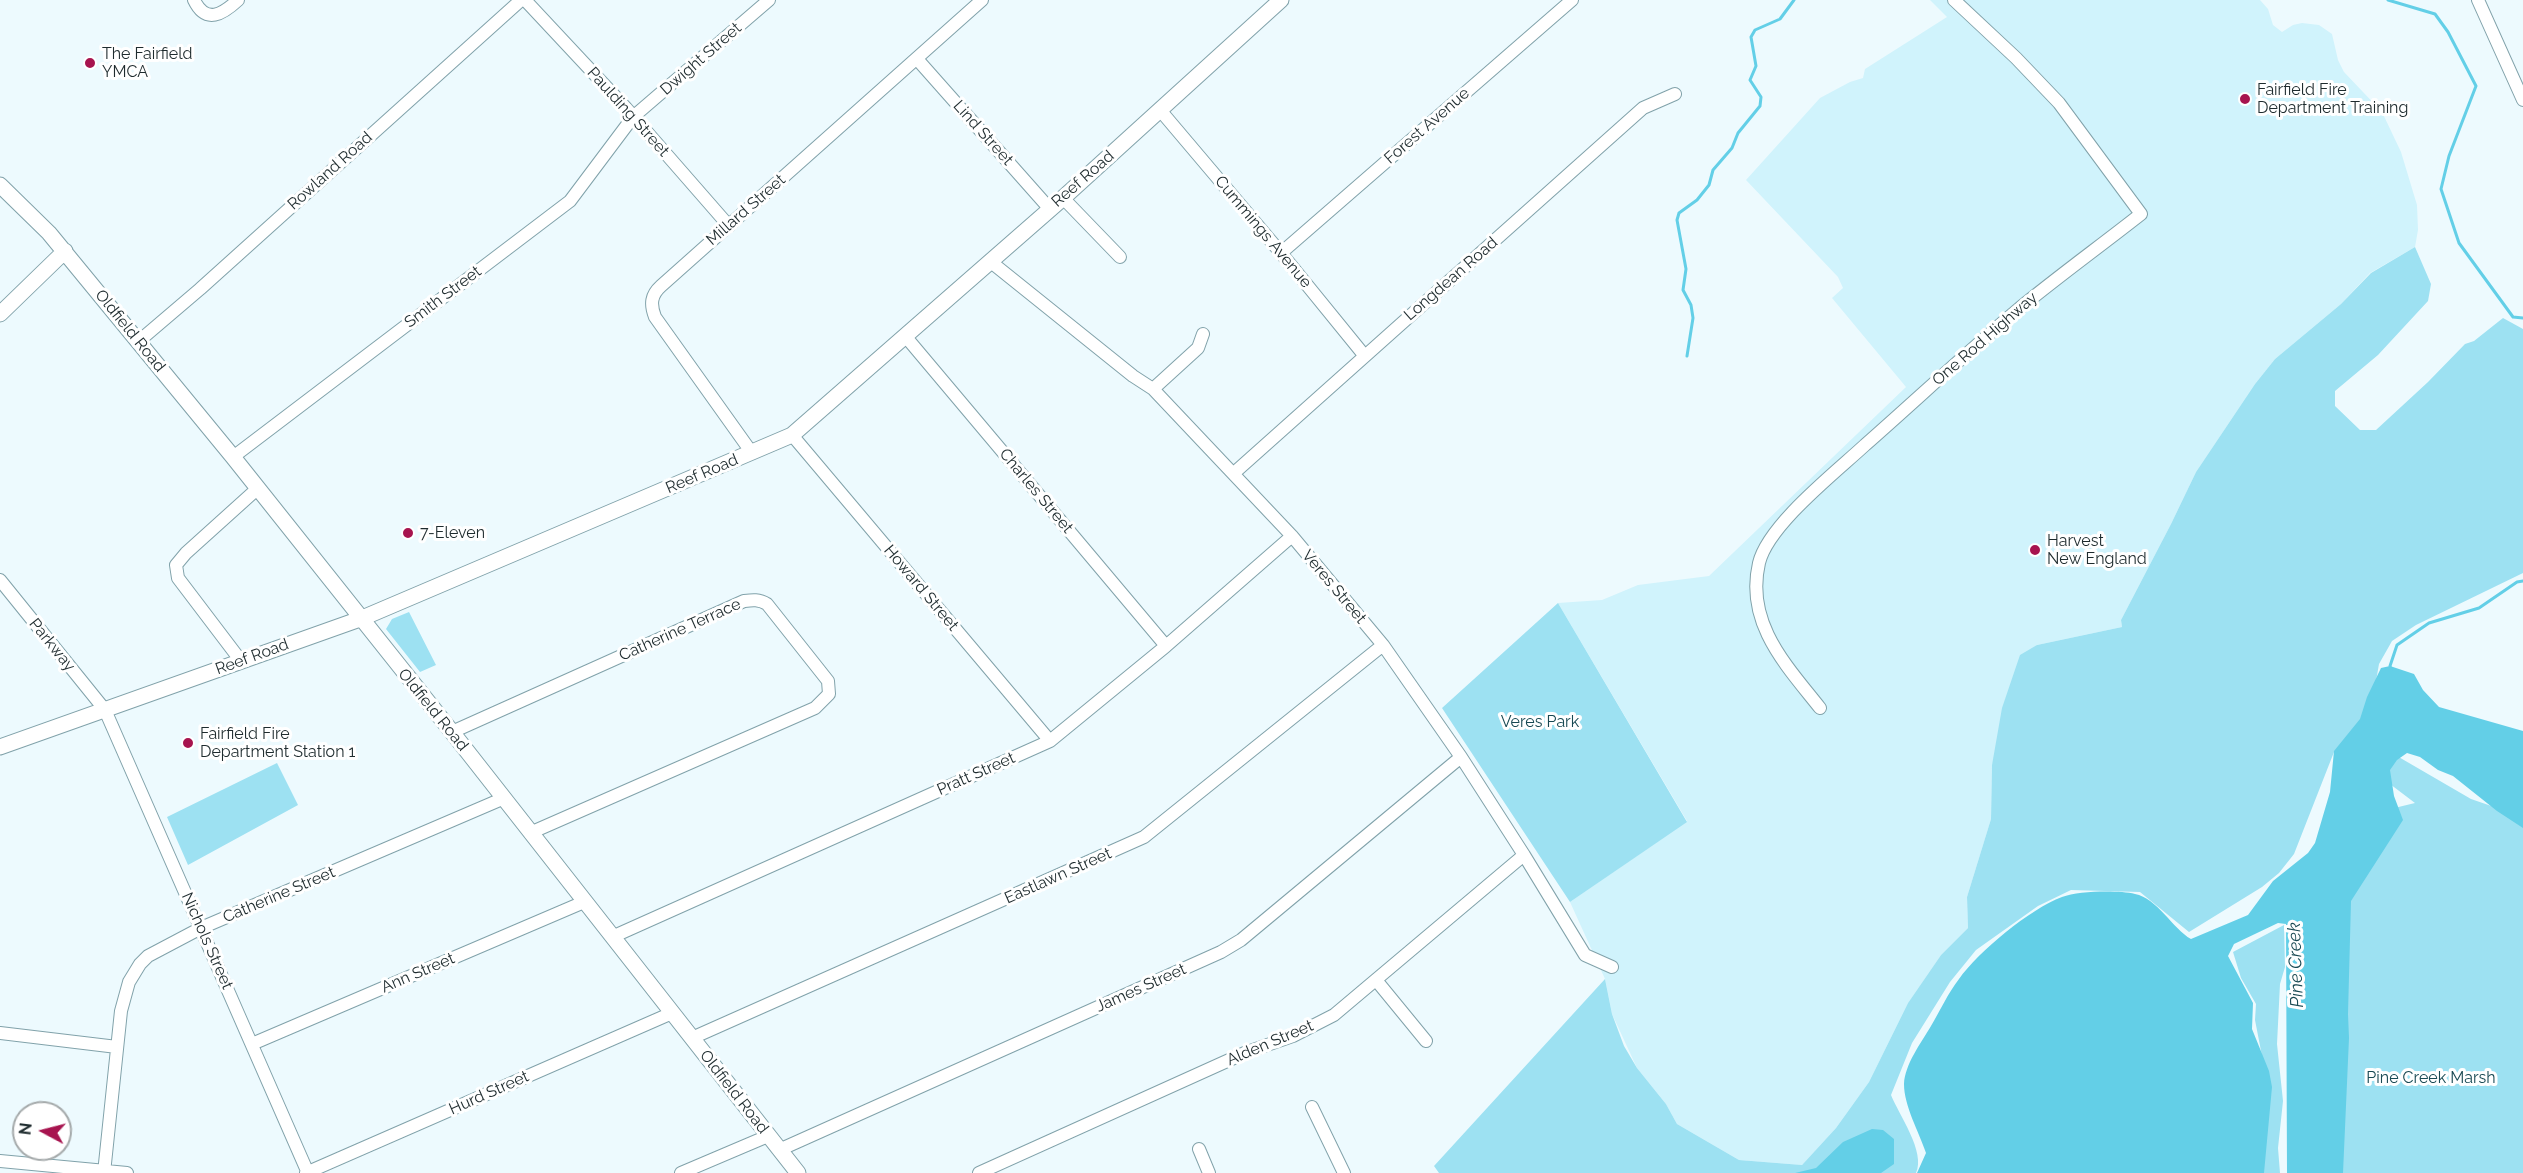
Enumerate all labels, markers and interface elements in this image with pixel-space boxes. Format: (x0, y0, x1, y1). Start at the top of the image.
street label: Dwight Street (657, 19, 745, 99)
place label: The Fairfield YMCA (102, 44, 193, 82)
marker: The Fairfield YMCA (83, 56, 97, 70)
street label: Paulding Street (583, 63, 673, 161)
place label: Fairfield Fire Department Training (2257, 80, 2408, 118)
street label: Forest Avenue (1381, 84, 1473, 168)
marker: Fairfield Fire Department Training (2238, 92, 2252, 106)
street label: Lind Street (949, 97, 1017, 169)
street label: Rowland Road (284, 128, 376, 214)
street label: Reef Road (1048, 147, 1118, 211)
street label: Millard Street (702, 170, 790, 250)
street label: Cummings Avenue (1210, 172, 1316, 292)
street label: Longdean Road (1400, 233, 1502, 325)
street label: Smith Street (401, 262, 485, 332)
street label: Oldfield Road (91, 286, 169, 376)
street label: One Rod Highway (1929, 288, 2041, 390)
street label: Charles Street (995, 445, 1077, 537)
street label: Reef Road (663, 450, 741, 498)
place label: 7-Eleven (420, 523, 485, 543)
marker: 7-Eleven (401, 526, 415, 540)
place label: Harvest New England (2047, 531, 2147, 569)
street label: Howard Street (880, 541, 962, 635)
marker: Harvest New England (2028, 543, 2042, 557)
street label: Veres Street (1298, 546, 1370, 628)
street label: Catherine Terrace (616, 595, 744, 665)
street label: Parkway (25, 615, 79, 675)
street label: Reef Road (213, 635, 291, 679)
street label: Oldfield Road (394, 665, 472, 755)
park label: Veres Park (1501, 712, 1579, 732)
place label: Fairfield Fire Department Station 1 (200, 724, 355, 762)
marker: Fairfield Fire Department Station 1 (181, 736, 195, 750)
street label: Pratt Street (934, 748, 1018, 800)
street label: Eastlawn Street (1002, 844, 1114, 908)
street label: Catherine Street (220, 863, 338, 927)
street label: Nichols Street (177, 890, 237, 992)
water label: Pine Creek (2284, 922, 2308, 1008)
street label: Ann Street (378, 949, 458, 997)
street label: James Street (1093, 960, 1189, 1016)
street label: Alden Street (1224, 1016, 1316, 1070)
street label: Oldfield Road (695, 1046, 773, 1138)
street label: Hurd Street (446, 1067, 532, 1119)
park label: Pine Creek Marsh (2366, 1068, 2496, 1088)
north arrow (12, 1101, 72, 1161)
text: N (15, 1122, 36, 1136)

